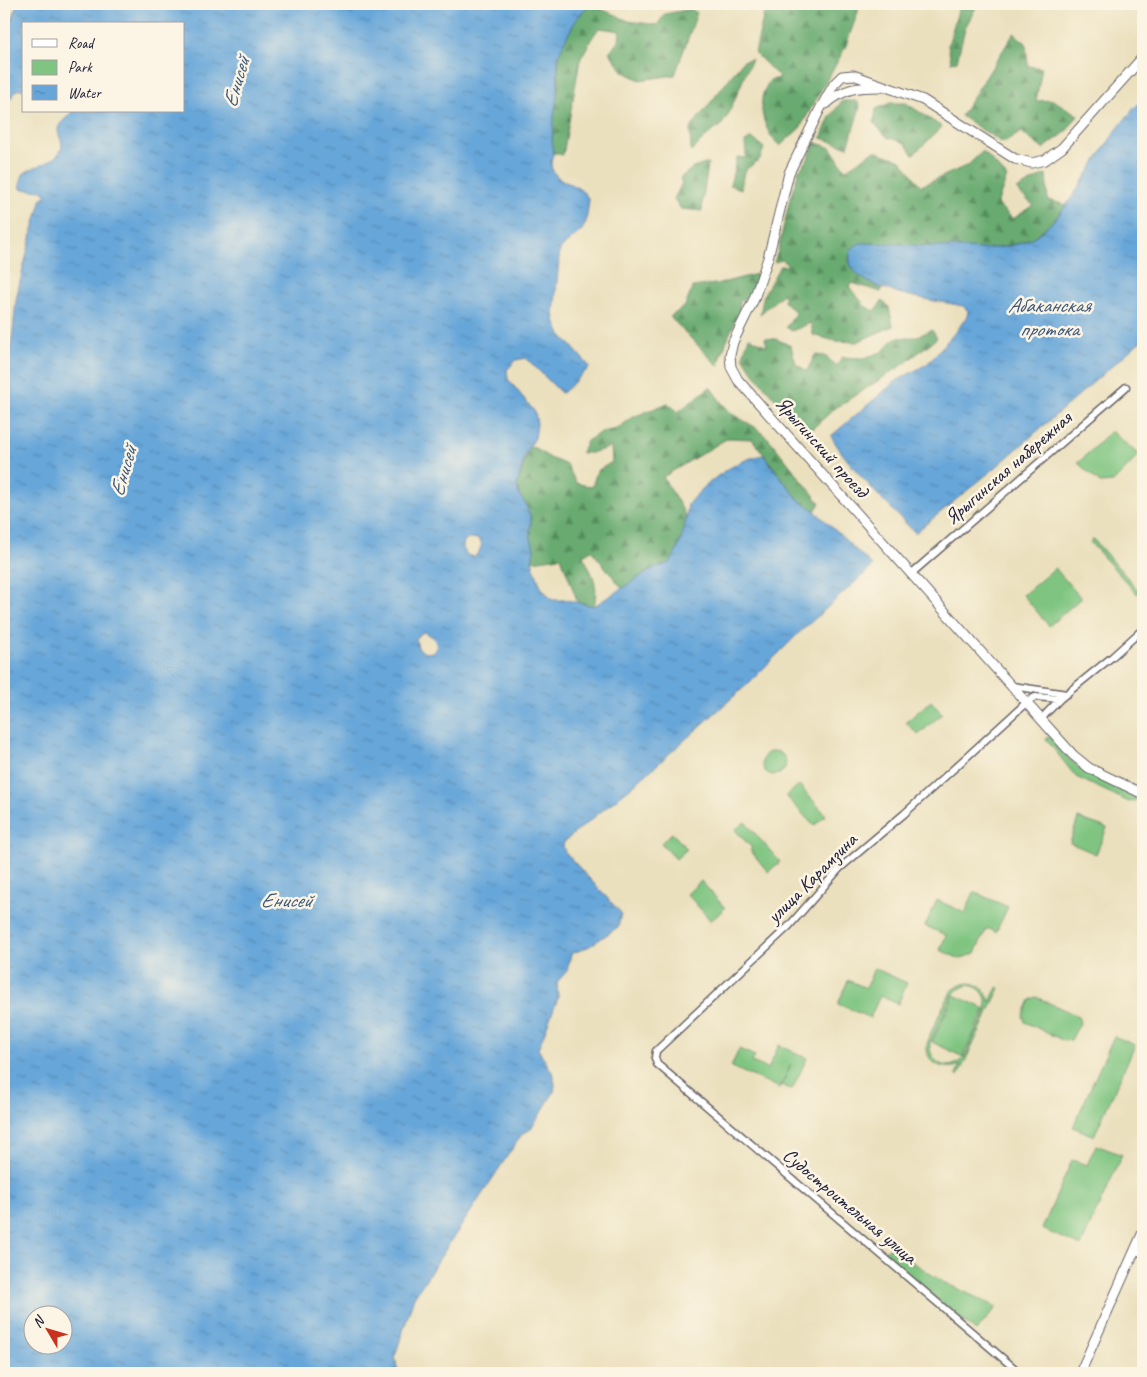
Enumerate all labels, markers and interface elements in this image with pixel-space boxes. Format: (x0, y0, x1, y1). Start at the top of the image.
legend (22, 22, 185, 112)
text: Road (68, 34, 95, 53)
water label: Енисей (216, 50, 257, 110)
text: Park (68, 58, 93, 77)
text: Water (68, 84, 102, 103)
water label: Абаканская протока (1008, 292, 1093, 342)
street label: Ярыгинский проезд (770, 391, 875, 504)
street label: Ярыгинская набережная (939, 405, 1078, 530)
water label: Енисей (103, 439, 144, 499)
street label: улица Карамзина (761, 827, 863, 929)
water label: Енисей (261, 887, 316, 913)
street label: Судостроительная улица (778, 1143, 923, 1270)
north arrow (22, 1304, 72, 1354)
text: N (29, 1312, 49, 1331)

